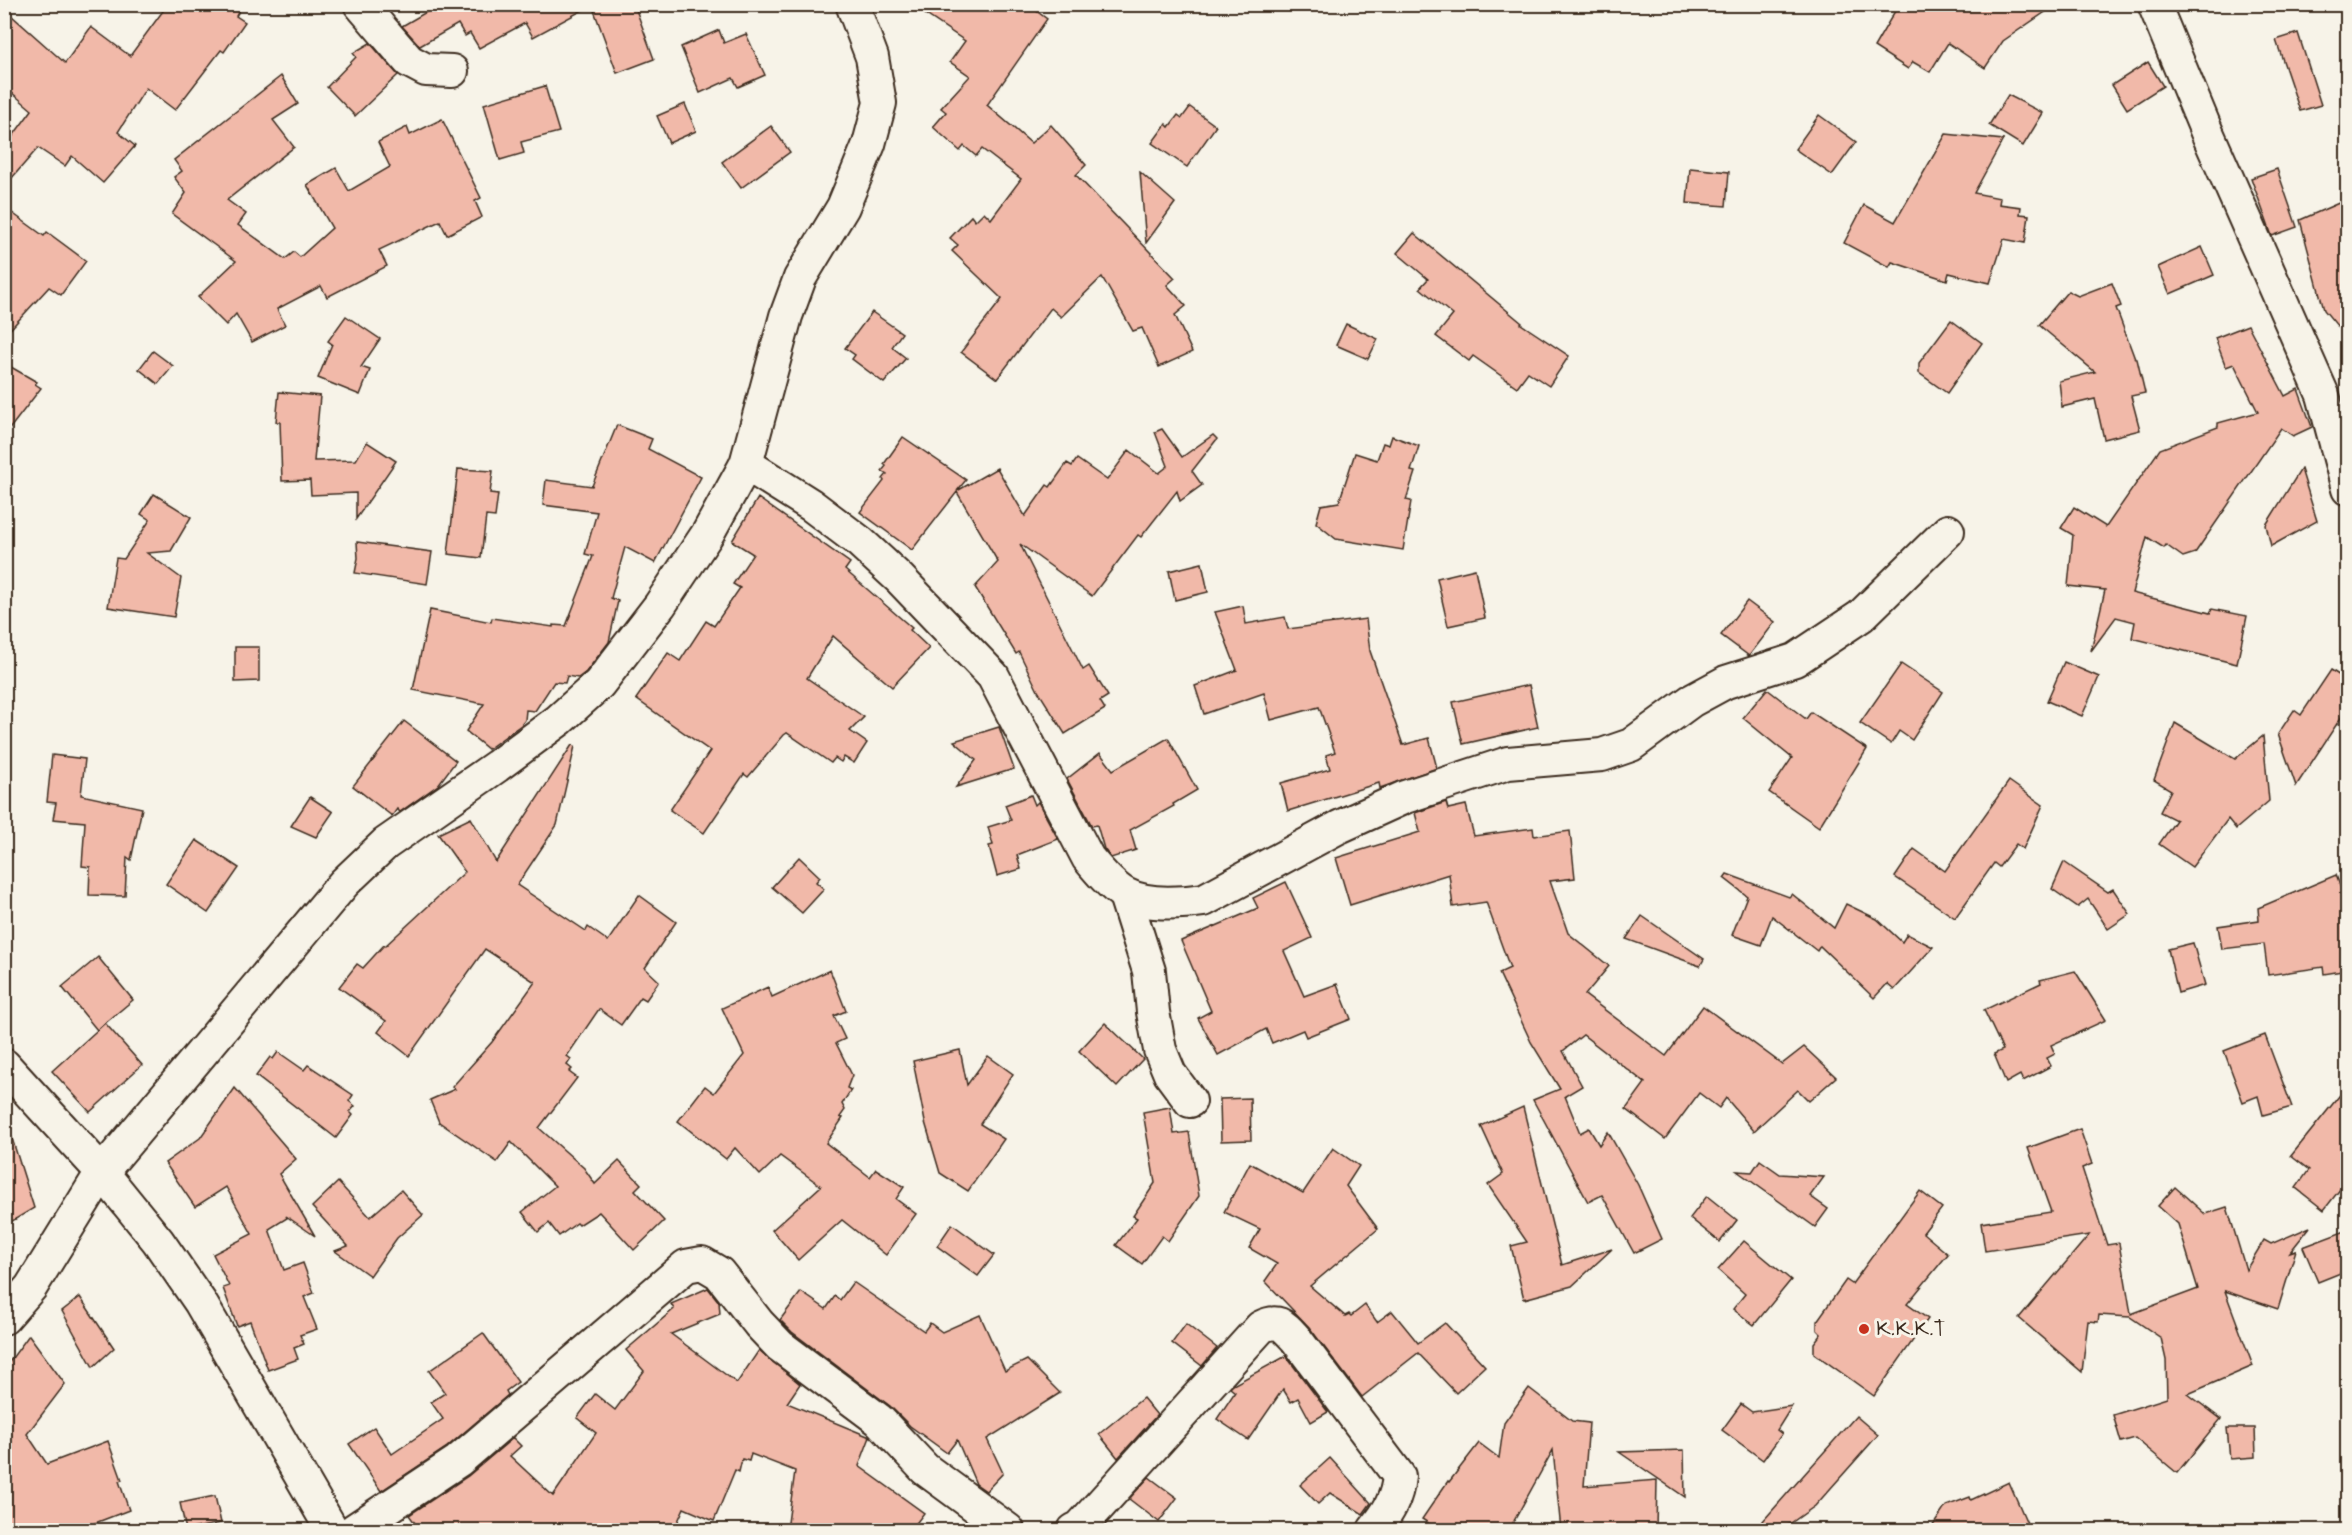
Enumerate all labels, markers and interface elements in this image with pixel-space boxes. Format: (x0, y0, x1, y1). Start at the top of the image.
place label: K.K.K.T (1876, 1315, 1946, 1343)
marker: K.K.K.T (1857, 1322, 1871, 1336)

